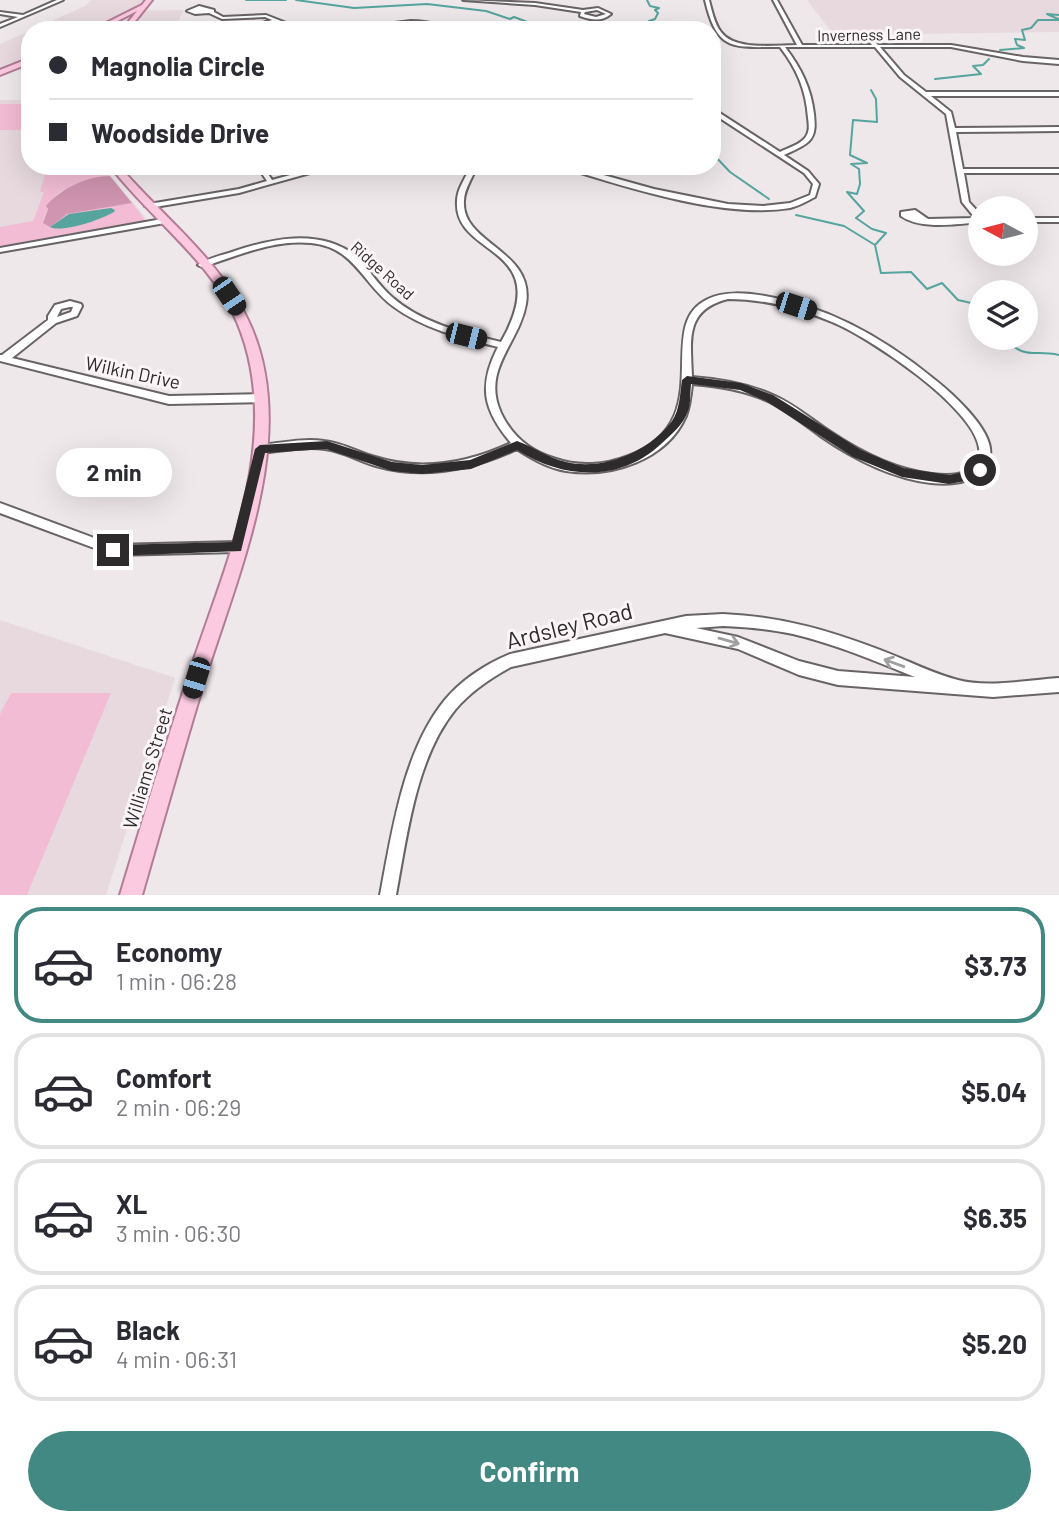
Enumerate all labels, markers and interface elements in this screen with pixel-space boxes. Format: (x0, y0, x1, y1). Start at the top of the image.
street label: Inverness Lane (817, 24, 921, 44)
text: Magnolia Circle (91, 50, 265, 81)
text: Woodside Drive (91, 117, 269, 148)
north arrow (968, 196, 1038, 266)
map controls (968, 196, 1038, 350)
street label: Ridge Road (348, 237, 418, 303)
car (209, 273, 250, 319)
button: layers (968, 280, 1038, 350)
car (773, 290, 820, 322)
car (444, 321, 489, 351)
street label: Wilkin Drive (83, 351, 183, 393)
callout: 2 min (55, 448, 171, 498)
route start (964, 454, 996, 486)
text: 2 min (86, 458, 142, 486)
route end (97, 534, 129, 566)
street label: Ardsley Road (503, 596, 635, 654)
one-way arrow (717, 635, 740, 648)
car (180, 655, 213, 701)
one-way arrow (884, 656, 906, 668)
street label: Williams Street (118, 705, 176, 831)
icon: car (32, 934, 95, 997)
text: Economy (116, 936, 222, 967)
text: $3.73 (964, 950, 1027, 981)
text: 1 min · 06:28 (116, 967, 237, 995)
icon: car (32, 1060, 95, 1123)
text: Comfort (116, 1062, 212, 1093)
text: $5.04 (961, 1076, 1027, 1107)
text: 2 min · 06:29 (116, 1093, 241, 1121)
icon: car (32, 1186, 95, 1249)
text: XL (116, 1188, 147, 1219)
text: $6.35 (963, 1202, 1027, 1233)
text: 3 min · 06:30 (116, 1219, 241, 1247)
icon: car (32, 1312, 95, 1375)
text: Black (116, 1314, 180, 1345)
text: $5.20 (962, 1328, 1027, 1359)
text: 4 min · 06:31 (116, 1345, 237, 1373)
button: Confirm (28, 1431, 1031, 1511)

